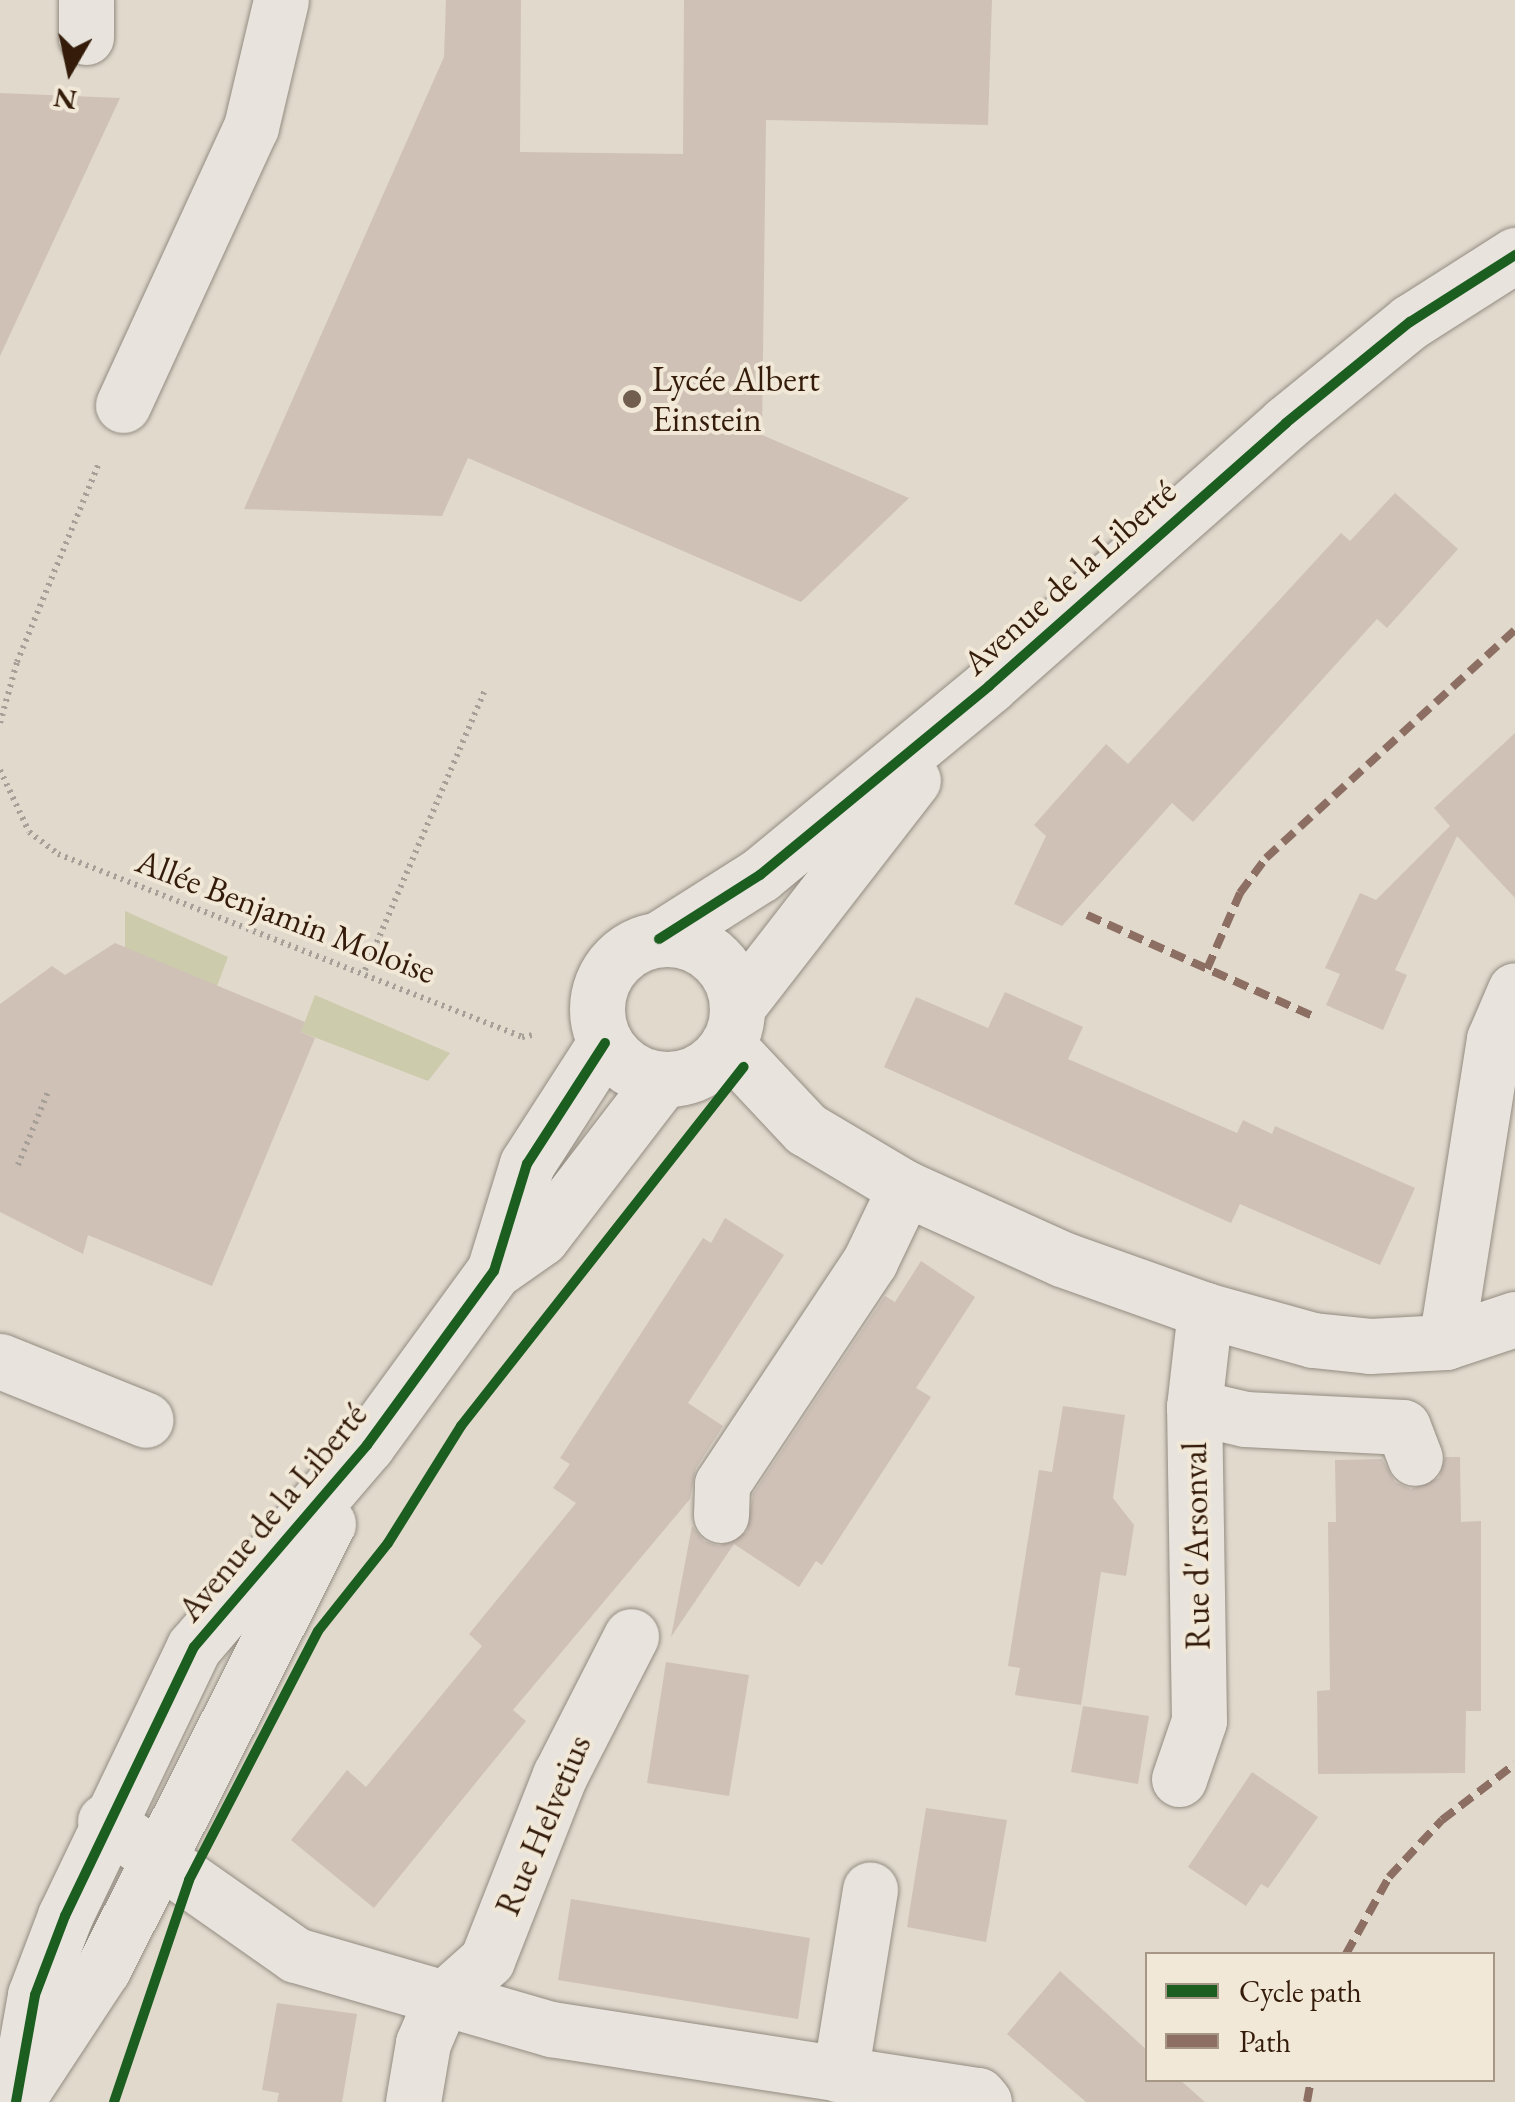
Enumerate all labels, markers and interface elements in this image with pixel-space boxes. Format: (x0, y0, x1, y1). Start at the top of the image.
north arrow (20, 20, 120, 120)
text: N (51, 80, 79, 119)
place label: Lycée Albert Einstein (652, 358, 820, 440)
marker: Lycée Albert Einstein (621, 388, 643, 410)
street label: Avenue de la Liberté (954, 470, 1184, 684)
street label: Allée Benjamin Moloise (130, 839, 442, 993)
street label: Avenue de la Liberté (168, 1394, 376, 1630)
street label: Rue d'Arsonval (1173, 1442, 1219, 1650)
street label: Rue Helvetius (486, 1728, 600, 1922)
legend (1145, 1952, 1495, 2082)
text: Cycle path (1239, 1972, 1362, 2011)
text: Path (1239, 2022, 1291, 2061)

